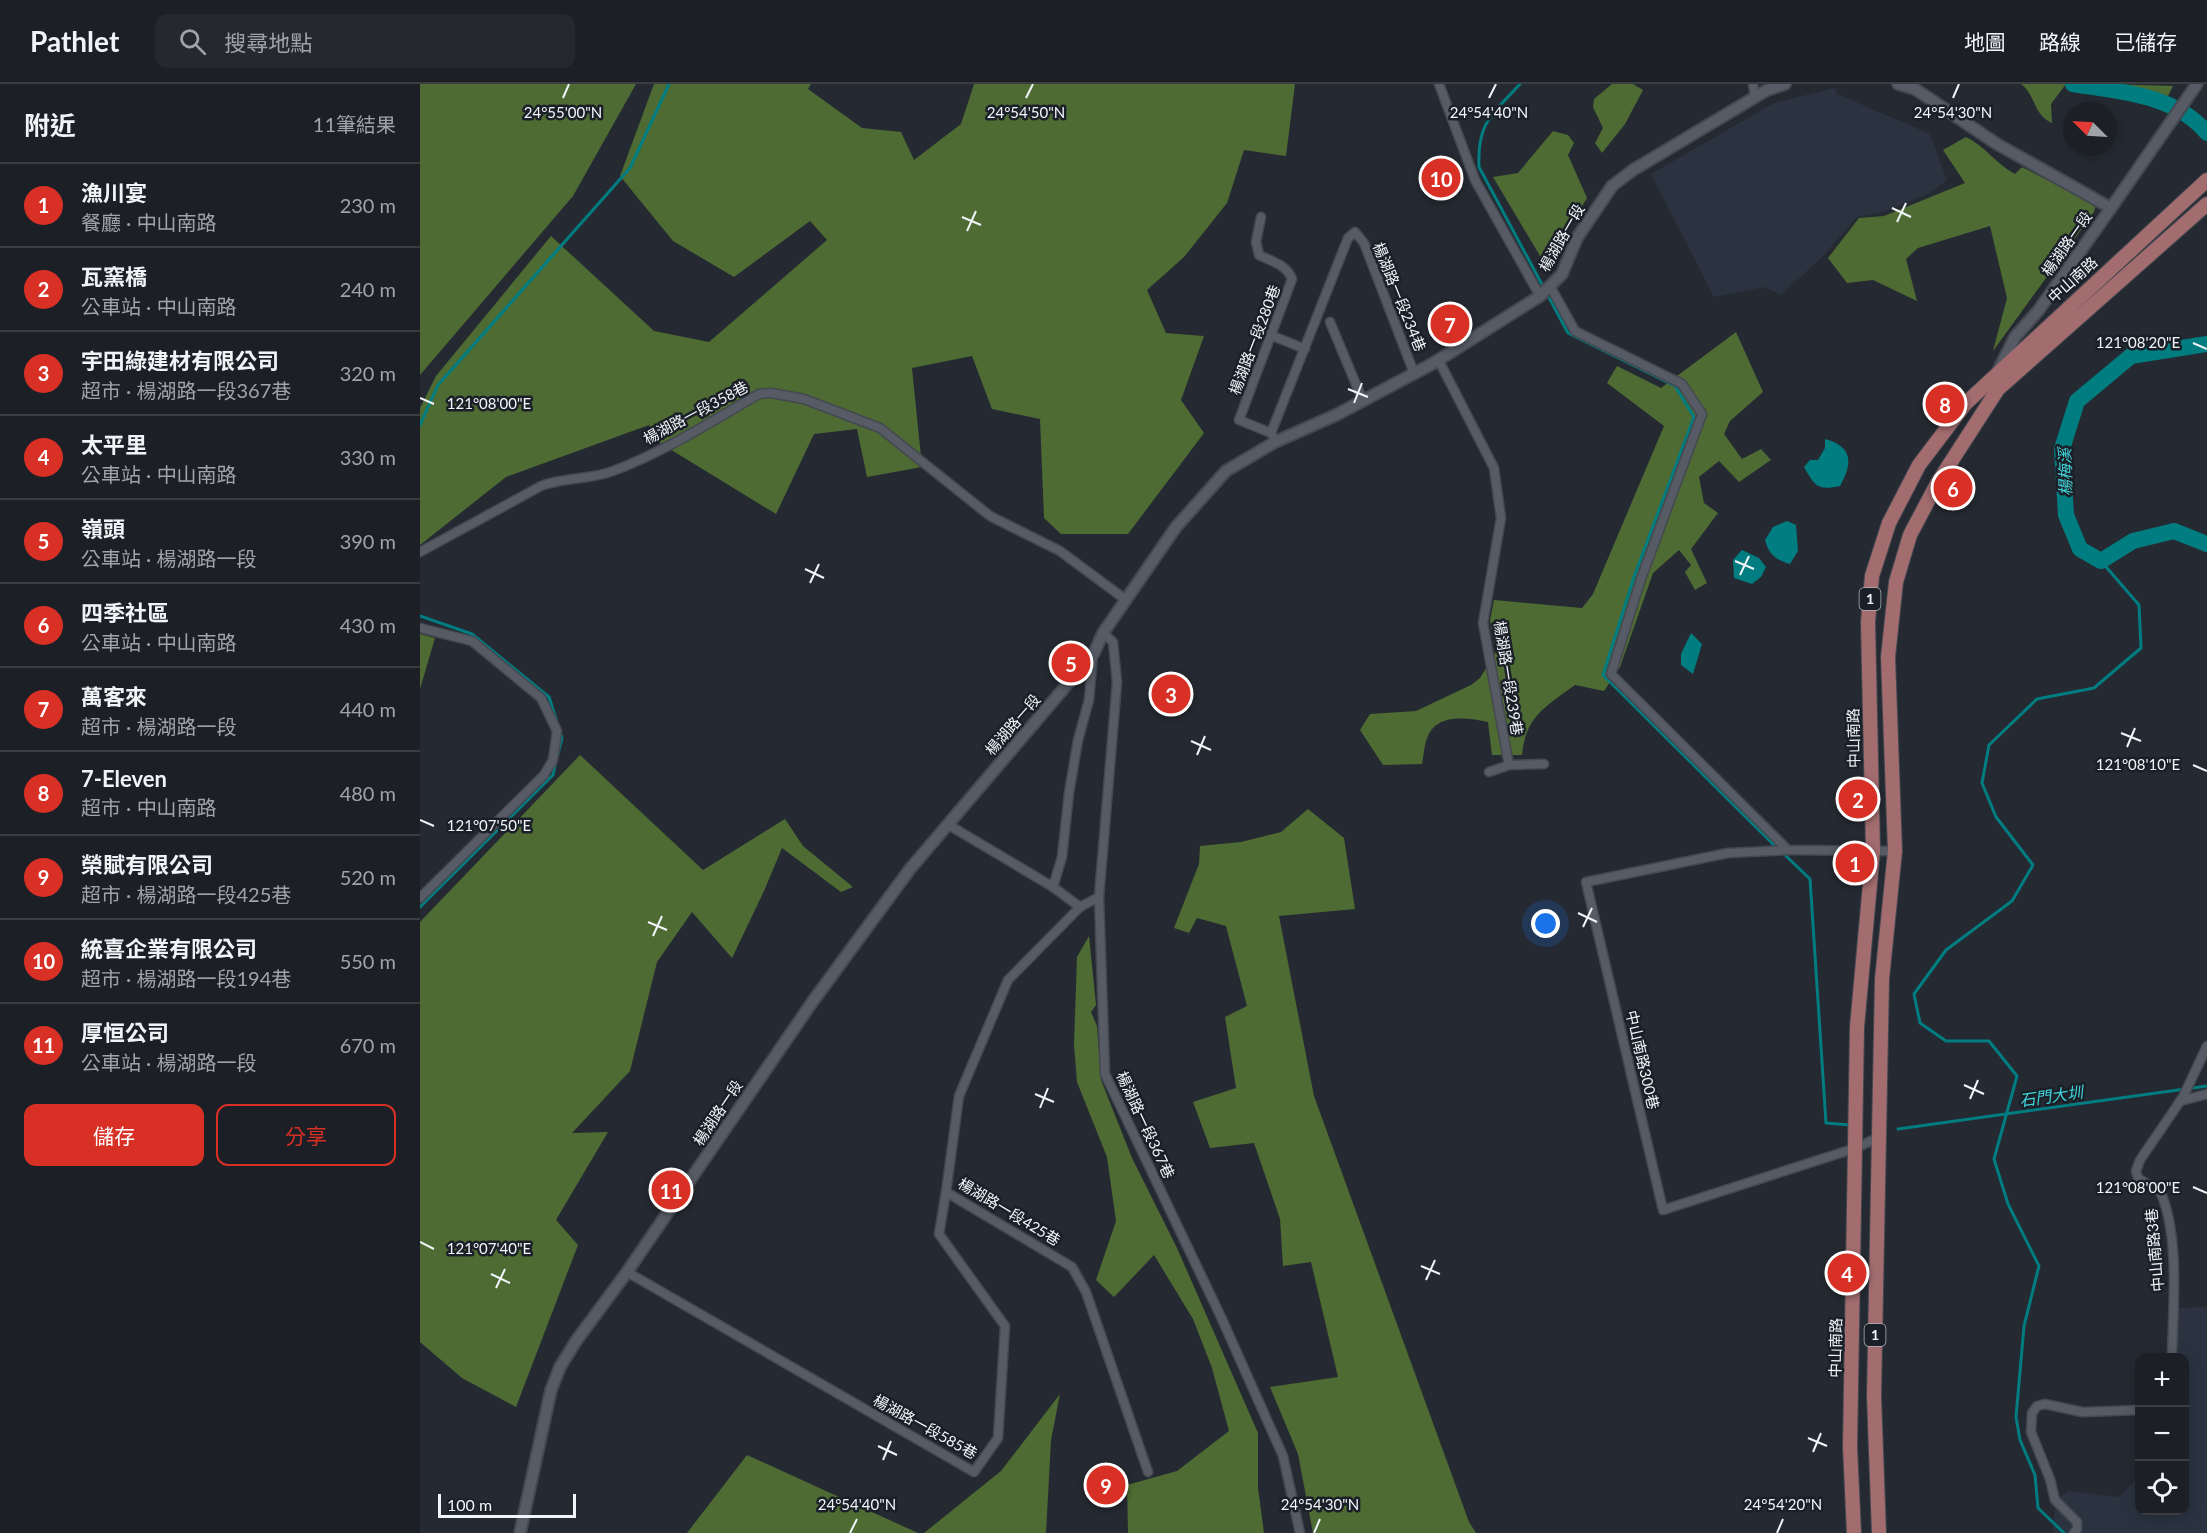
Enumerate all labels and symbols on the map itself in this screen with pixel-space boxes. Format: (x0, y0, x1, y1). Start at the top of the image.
north arrow (2063, 102, 2117, 156)
text: 24°55'00"N (524, 103, 602, 121)
text: 24°54'50"N (987, 103, 1065, 121)
text: 24°54'40"N (1450, 103, 1528, 121)
text: 24°54'30"N (1914, 103, 1992, 121)
pin: 10 (1422, 156, 1460, 200)
street label: 楊湖路一段 (1535, 201, 1588, 274)
street label: 楊湖路一段 (2037, 208, 2095, 279)
street label: 楊湖路一段234巷 (1370, 239, 1430, 354)
street label: 中山南路 (2044, 252, 2101, 306)
street label: 楊湖路一段280巷 (1225, 282, 1283, 397)
pin: 7 (1430, 302, 1470, 346)
text: 121°08'20"E (2096, 333, 2180, 351)
street label: 楊湖路一段358巷 (640, 377, 751, 447)
pin: 8 (1926, 382, 1964, 426)
text: 121°08'00"E (447, 394, 531, 412)
water label: 楊梅溪 (2055, 446, 2074, 496)
pin: 6 (1934, 466, 1972, 510)
road number: 1 (1860, 588, 1880, 610)
street label: 楊湖路一段239巷 (1491, 619, 1527, 737)
pin: 5 (1052, 640, 1090, 686)
pin: 3 (1152, 672, 1191, 716)
street label: 楊湖路一段 (981, 690, 1044, 759)
street label: 中山南路 (1843, 708, 1863, 768)
text: 121°08'10"E (2096, 755, 2180, 773)
pin: 2 (1838, 776, 1878, 822)
text: 121°07'50"E (447, 816, 531, 834)
pin: 1 (1836, 840, 1874, 886)
your location (1531, 909, 1560, 938)
street label: 中山南路300巷 (1623, 1008, 1663, 1111)
street label: 楊湖路一段367巷 (1113, 1068, 1179, 1181)
street label: 楊湖路一段 (689, 1076, 746, 1149)
water label: 石門大圳 (2018, 1081, 2086, 1109)
pin: 11 (652, 1168, 690, 1212)
street label: 楊湖路一段425巷 (955, 1174, 1064, 1249)
text: 121°08'00"E (2096, 1178, 2180, 1196)
street label: 中山南路3巷 (2141, 1208, 2167, 1293)
text: 121°07'40"E (447, 1239, 531, 1257)
pin: 4 (1828, 1250, 1866, 1296)
street label: 中山南路 (1825, 1318, 1845, 1378)
road number: 1 (1864, 1324, 1886, 1346)
street label: 楊湖路一段585巷 (870, 1390, 981, 1462)
pin: 9 (1086, 1462, 1126, 1508)
scale bar (438, 1491, 576, 1518)
text: 24°54'40"N (818, 1495, 896, 1513)
text: 24°54'30"N (1281, 1495, 1359, 1513)
text: 24°54'20"N (1744, 1495, 1822, 1513)

